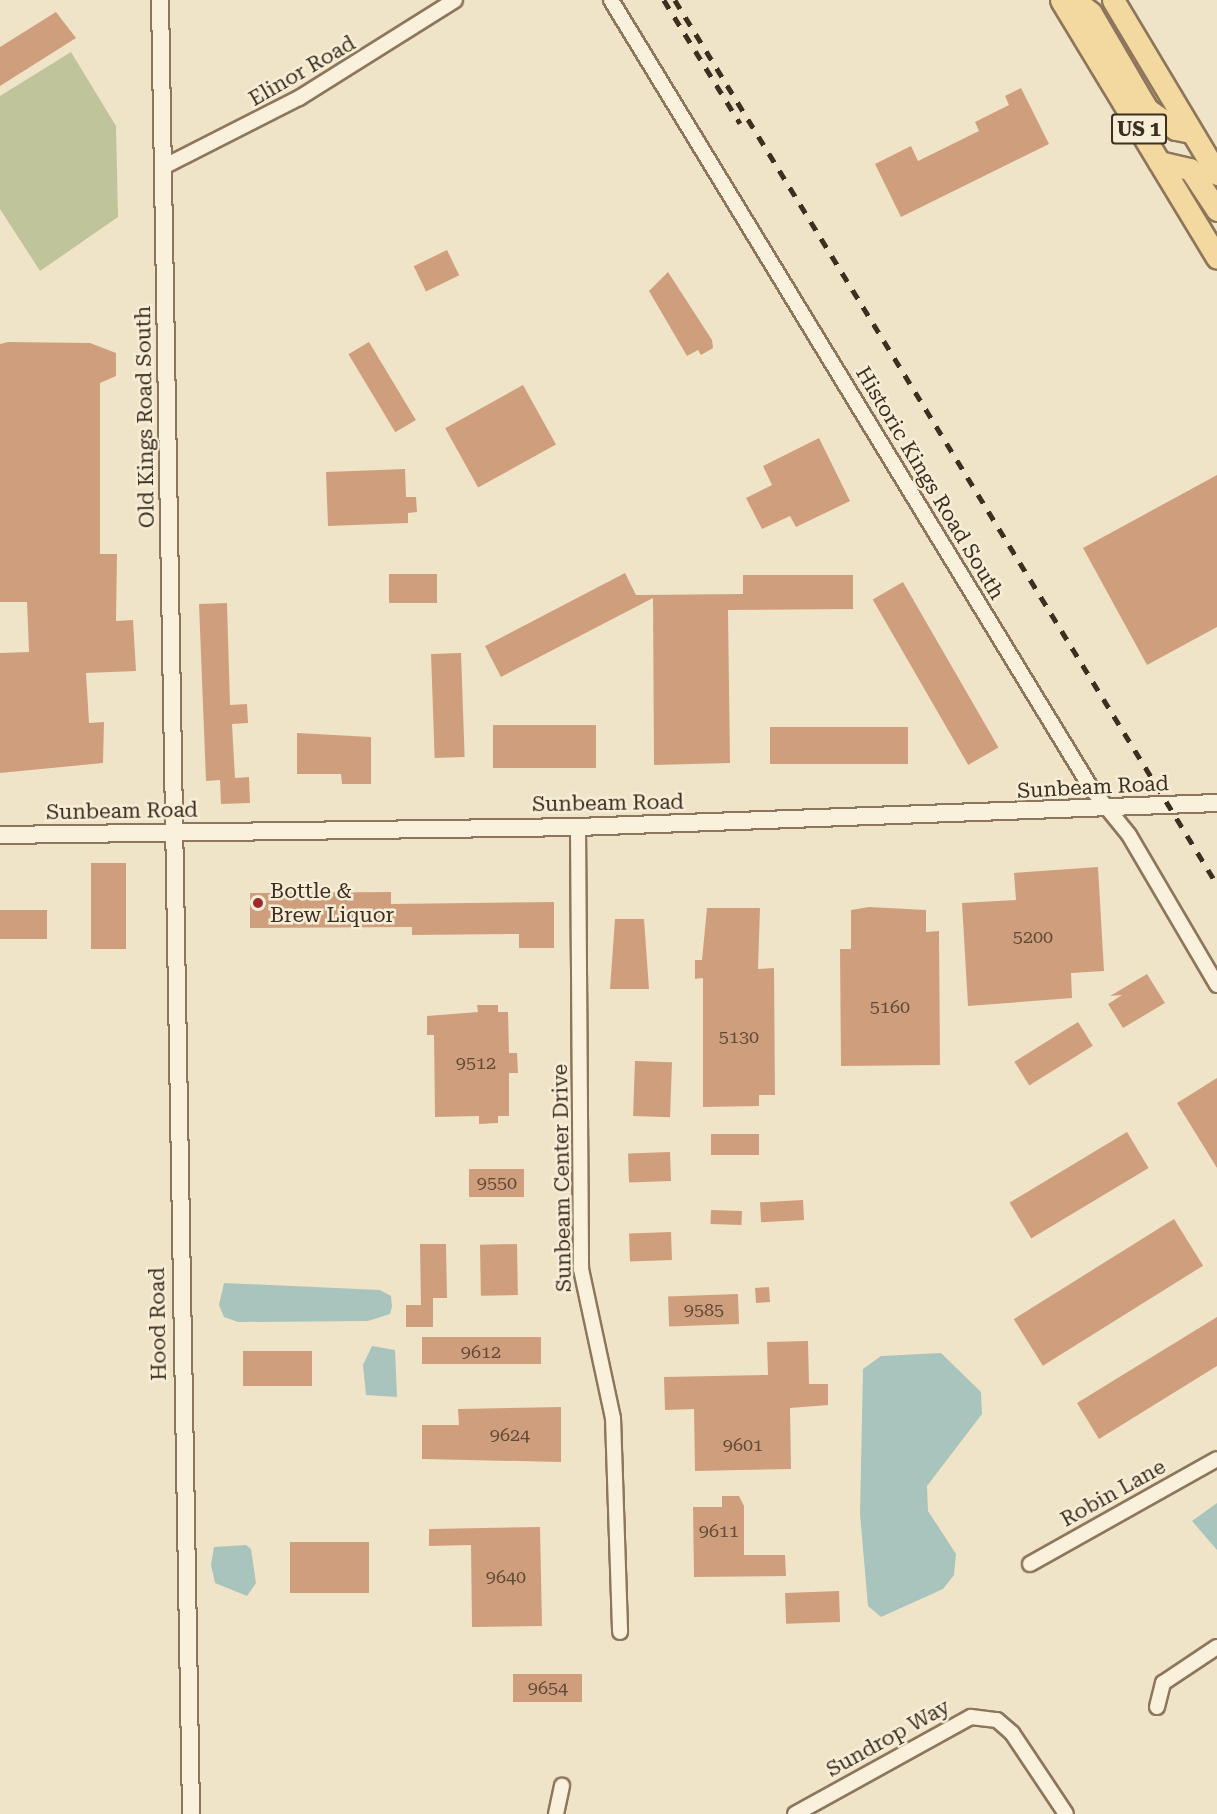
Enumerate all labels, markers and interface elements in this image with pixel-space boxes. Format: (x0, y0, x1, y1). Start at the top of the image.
street label: Elinor Road (244, 30, 360, 112)
road number: US 1 (1110, 112, 1168, 146)
street label: Old Kings Road South (130, 306, 160, 528)
street label: Historic Kings Road South (850, 362, 1010, 604)
street label: Sunbeam Road (1017, 770, 1169, 804)
street label: Sunbeam Road (532, 789, 684, 817)
street label: Sunbeam Road (46, 797, 198, 825)
place label: Bottle & Brew Liquor (270, 878, 394, 928)
marker: Bottle & Brew Liquor (251, 896, 265, 910)
house number: 5200 (1013, 926, 1053, 948)
house number: 5160 (870, 996, 910, 1018)
house number: 5130 (719, 1026, 759, 1048)
house number: 9512 (456, 1052, 496, 1074)
street label: Sunbeam Center Drive (547, 1064, 577, 1292)
house number: 9550 (477, 1172, 517, 1194)
street label: Hood Road (144, 1267, 172, 1381)
house number: 9585 (684, 1299, 724, 1321)
house number: 9612 (461, 1341, 501, 1363)
house number: 9624 (490, 1424, 530, 1446)
house number: 9601 (723, 1434, 763, 1456)
street label: Robin Lane (1056, 1454, 1170, 1532)
house number: 9611 (699, 1520, 739, 1542)
house number: 9640 (486, 1566, 526, 1588)
house number: 9654 (528, 1677, 568, 1699)
street label: Sundrop Way (822, 1694, 954, 1782)

